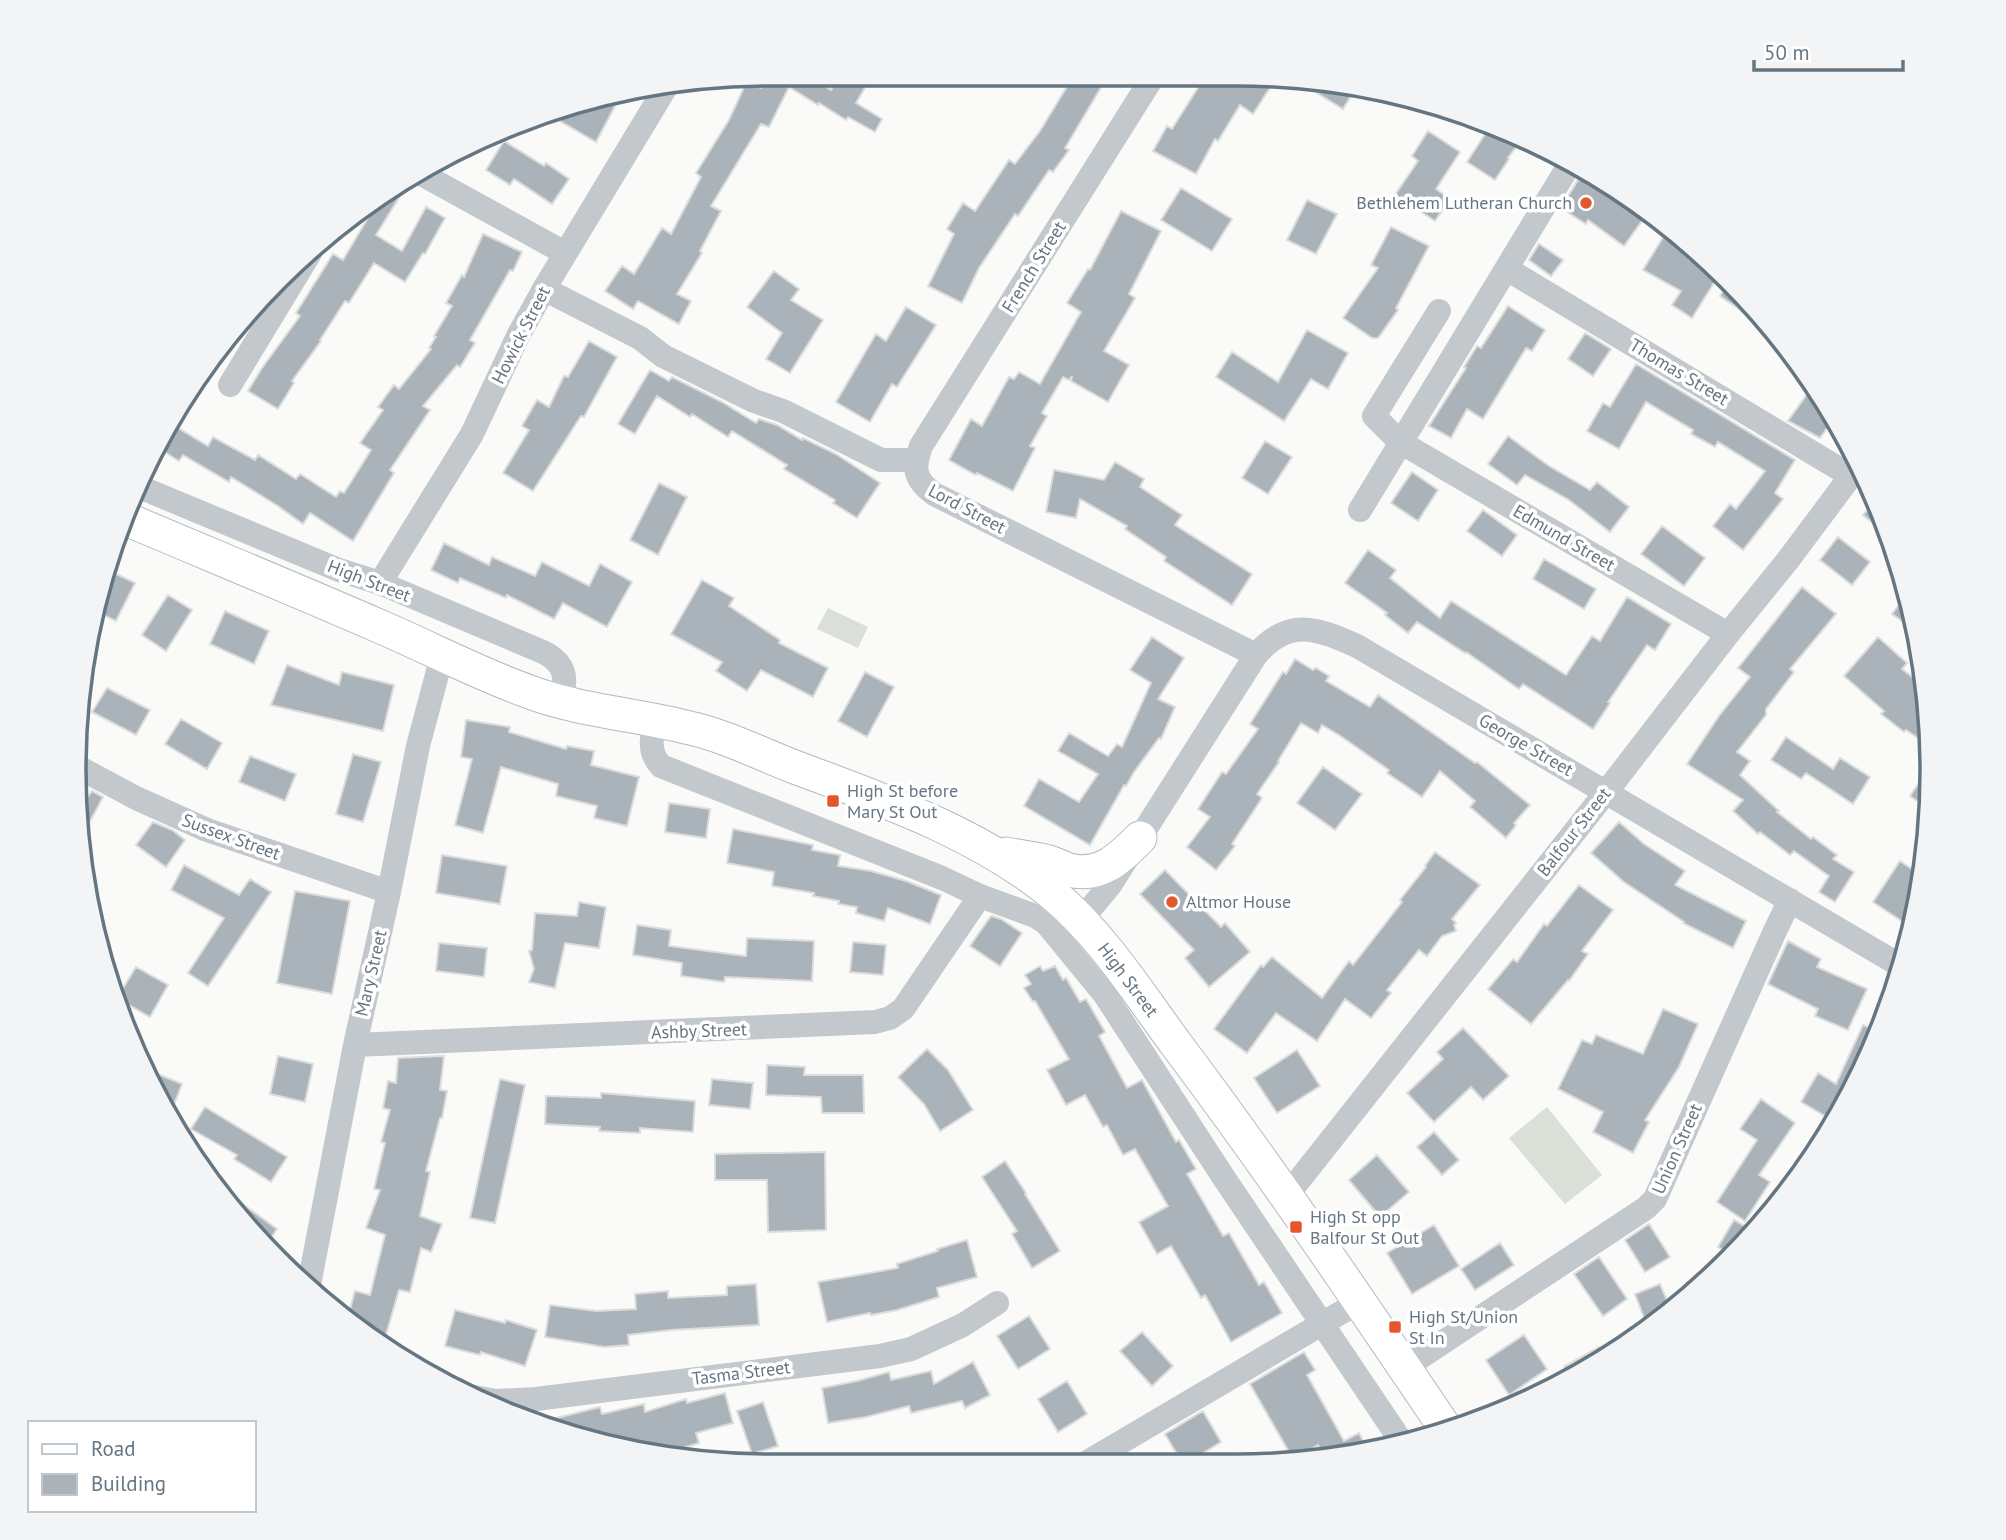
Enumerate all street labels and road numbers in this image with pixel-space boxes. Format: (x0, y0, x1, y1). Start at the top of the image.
street label: French Street (996, 217, 1071, 317)
street label: Howick Street (486, 282, 555, 387)
street label: Thomas Street (1626, 333, 1733, 410)
street label: Lord Street (925, 479, 1010, 539)
street label: Edmund Street (1509, 499, 1619, 576)
street label: High Street (324, 554, 414, 607)
street label: George Street (1475, 708, 1578, 781)
street label: Balfour Street (1532, 783, 1615, 881)
street label: Sussex Street (179, 808, 283, 865)
street label: Mary Street (349, 928, 392, 1018)
street label: High Street (1093, 938, 1164, 1021)
street label: Ashby Street (651, 1017, 747, 1044)
street label: Union Street (1646, 1100, 1707, 1198)
street label: Tasma Street (690, 1355, 791, 1390)

